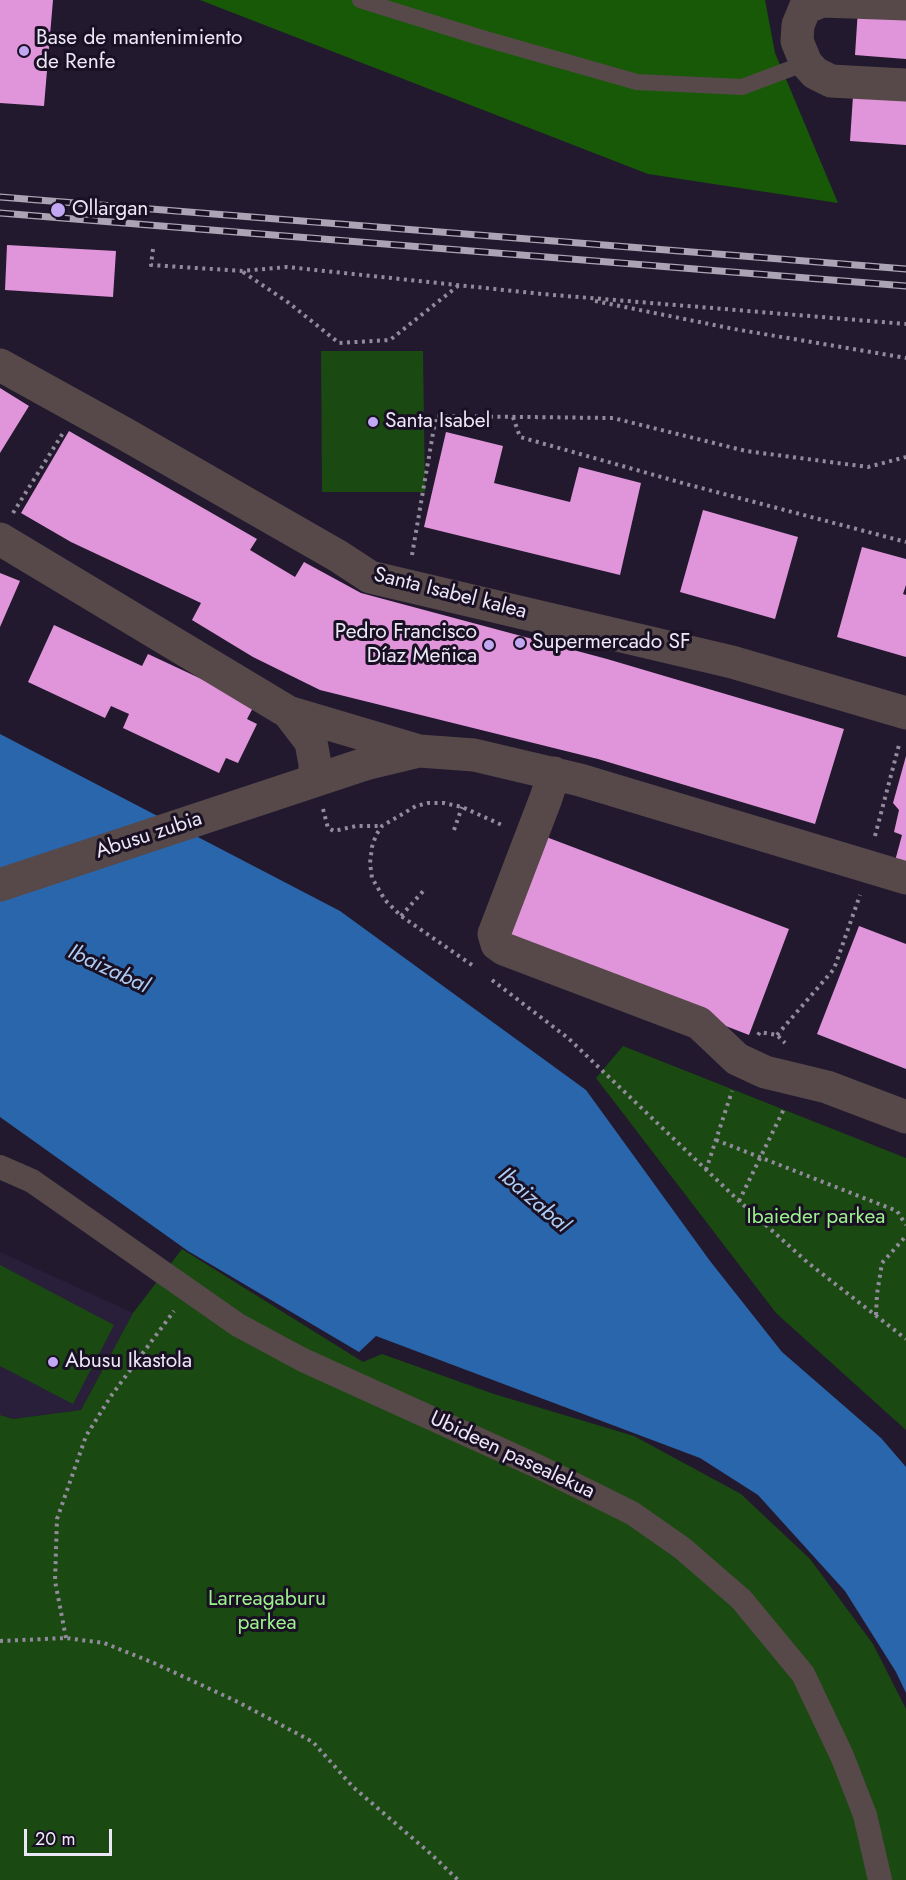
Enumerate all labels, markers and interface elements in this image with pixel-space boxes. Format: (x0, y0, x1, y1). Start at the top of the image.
place label: Base de mantenimiento de Renfe (36, 26, 243, 76)
marker: Base de mantenimiento de Renfe (17, 44, 31, 58)
place label: Ollargan (72, 197, 148, 223)
marker: Ollargan (49, 201, 67, 219)
place label: Santa Isabel (385, 409, 490, 435)
marker: Santa Isabel (366, 415, 380, 429)
street label: Santa Isabel kalea (371, 563, 529, 625)
place label: Pedro Francisco Díaz Meñica (335, 620, 477, 670)
place label: Supermercado SF (532, 630, 690, 656)
marker: Supermercado SF (513, 636, 527, 650)
marker: Pedro Francisco Díaz Meñica (482, 638, 496, 652)
street label: Abusu zubia (92, 807, 206, 865)
water label: Ibaizabal (63, 940, 153, 1000)
water label: Ibaizabal (492, 1163, 574, 1239)
park label: Ibaieder parkea (747, 1205, 885, 1231)
place label: Abusu Ikastola (65, 1349, 192, 1375)
marker: Abusu Ikastola (46, 1355, 60, 1369)
street label: Ubideen pasealekua (426, 1407, 598, 1505)
park label: Larreagaburu parkea (208, 1587, 326, 1637)
scale bar (27, 1817, 116, 1855)
text: 20 m (35, 1826, 75, 1852)

